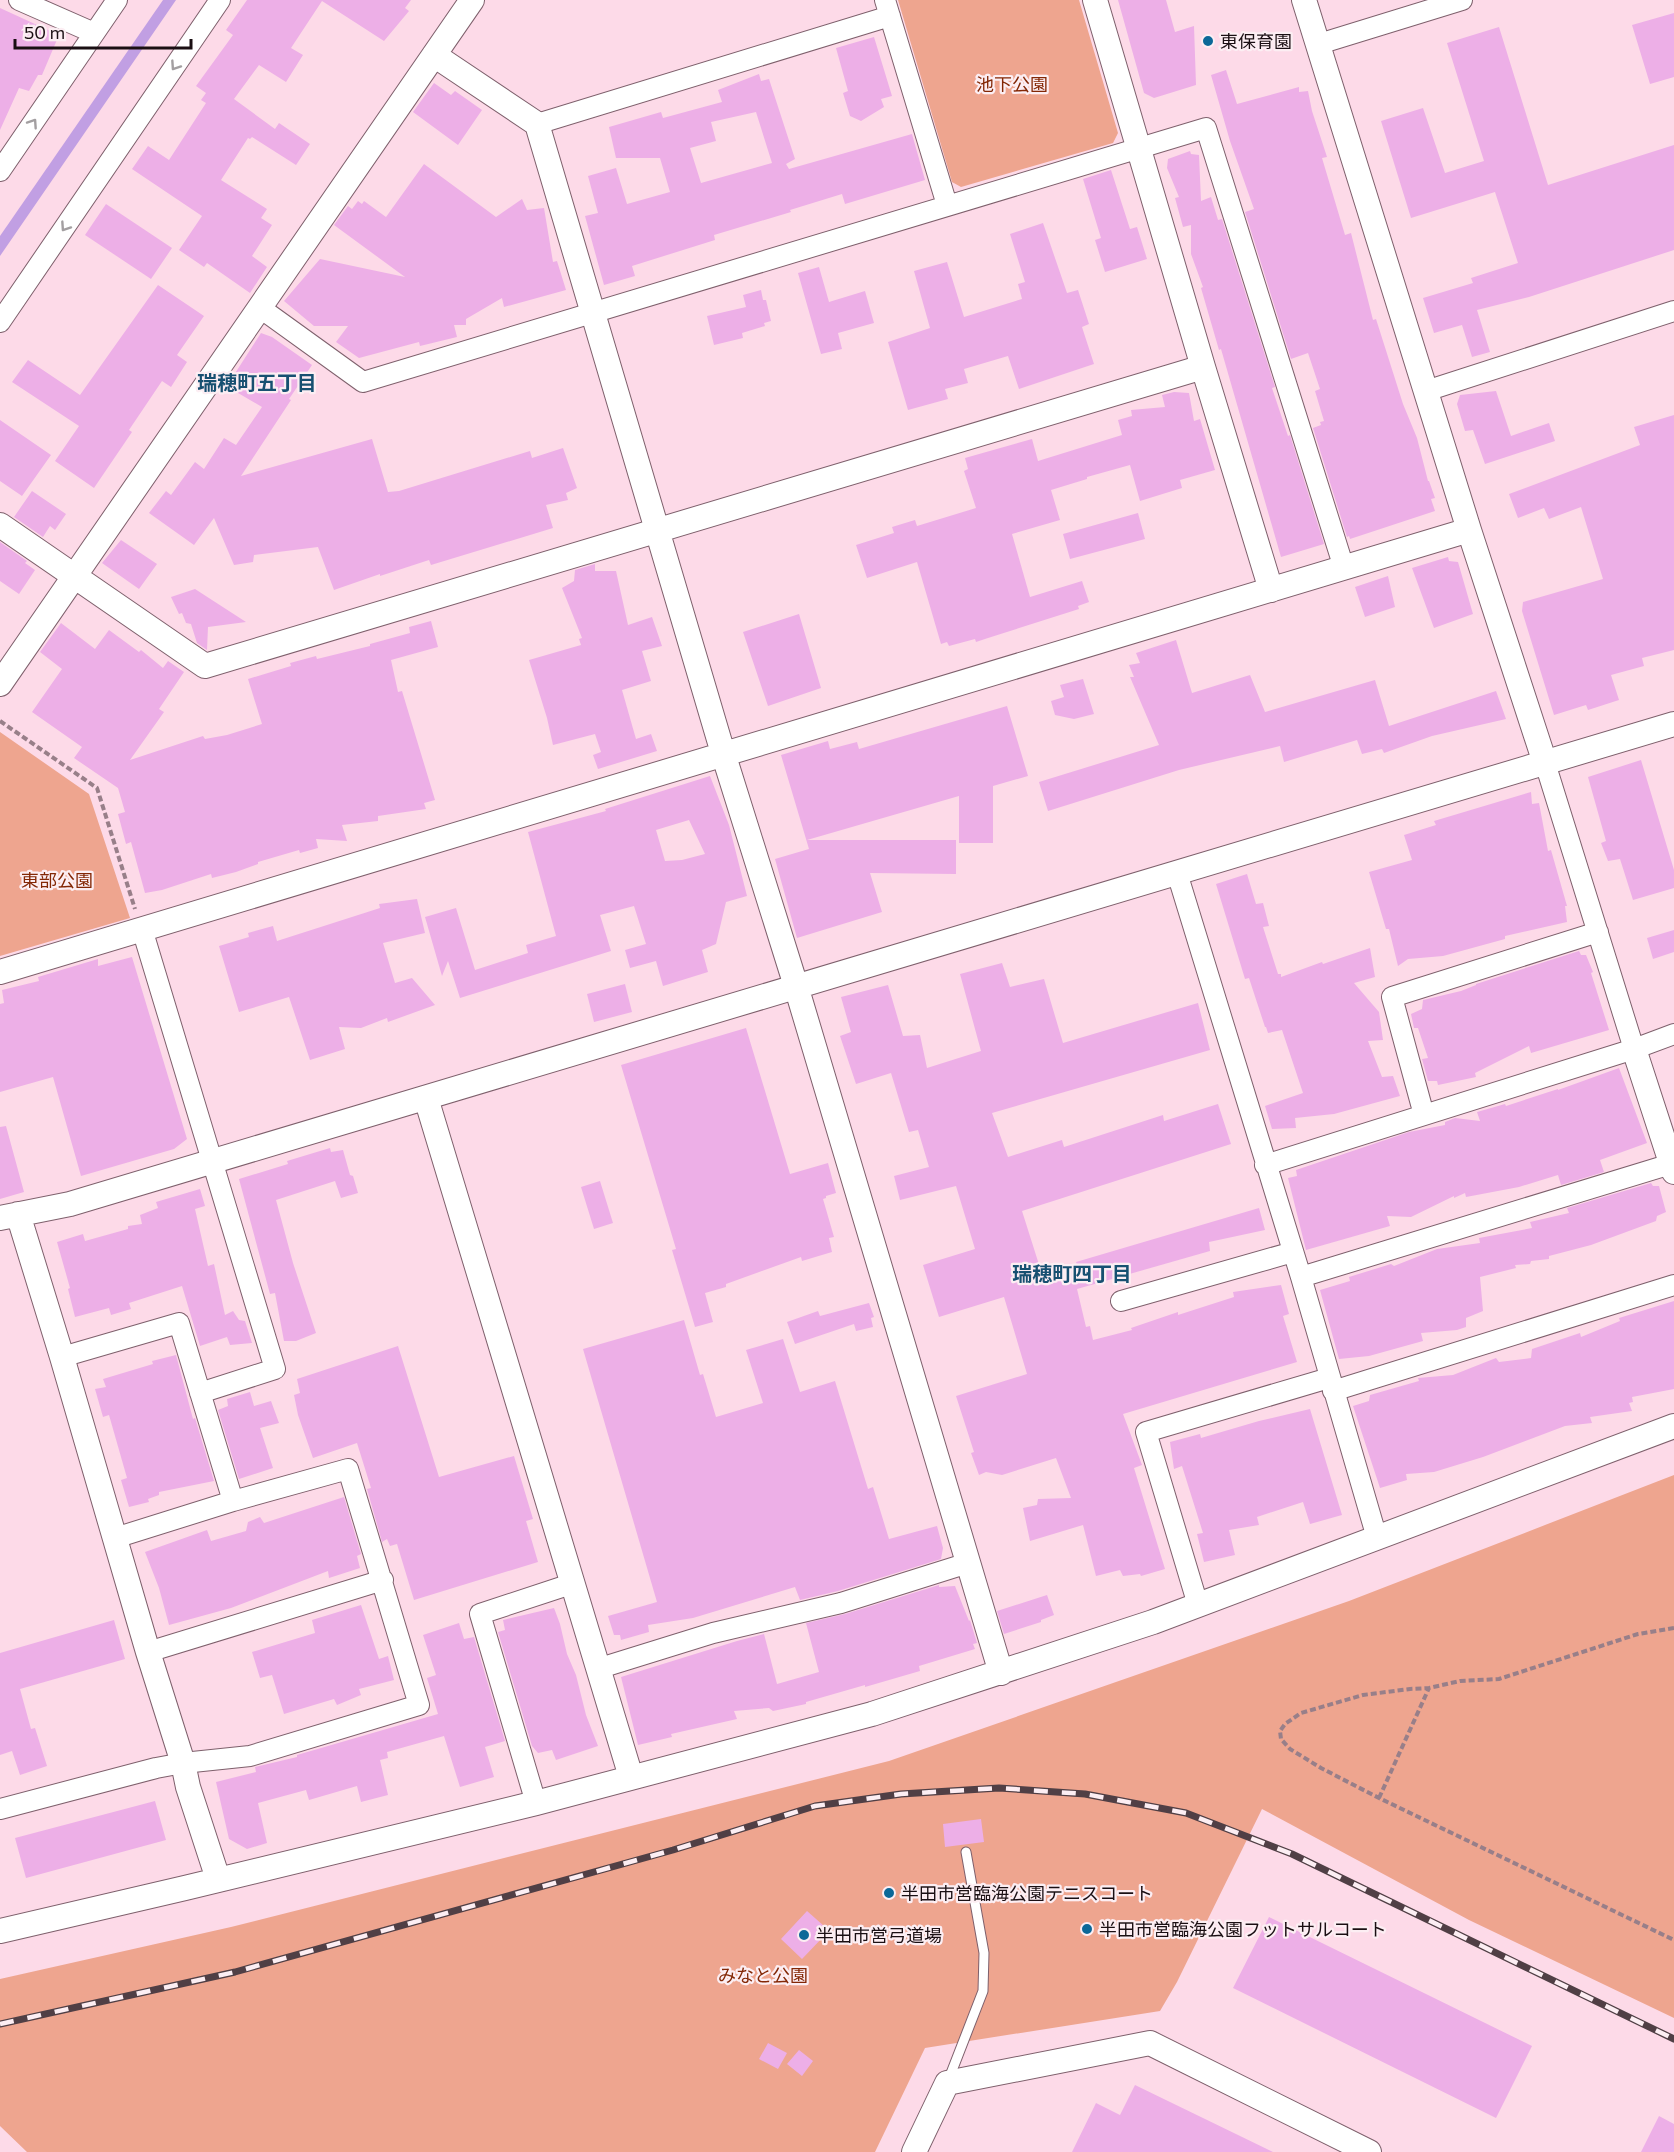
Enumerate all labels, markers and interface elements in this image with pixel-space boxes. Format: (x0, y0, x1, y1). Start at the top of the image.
scale bar (15, 12, 190, 50)
text: 50 m (24, 21, 65, 43)
place label: 東保育園 (1220, 30, 1292, 52)
marker: 東保育園 (1201, 34, 1215, 48)
one-way arrow (171, 59, 182, 70)
park label: 池下公園 (976, 73, 1048, 95)
one-way arrow (26, 118, 37, 129)
one-way arrow (61, 220, 72, 231)
district label: 瑞穂町五丁目 (197, 370, 317, 394)
park label: 東部公園 (21, 869, 93, 891)
district label: 瑞穂町四丁目 (1012, 1261, 1132, 1285)
place label: 半田市営臨海公園テニスコート (901, 1882, 1153, 1904)
marker: 半田市営臨海公園テニスコート (882, 1886, 896, 1900)
place label: 半田市営臨海公園フットサルコート (1099, 1918, 1387, 1940)
marker: 半田市営臨海公園フットサルコート (1080, 1922, 1094, 1936)
place label: 半田市営弓道場 (816, 1924, 942, 1946)
marker: 半田市営弓道場 (797, 1928, 811, 1942)
park label: みなと公園 (718, 1964, 808, 1986)

